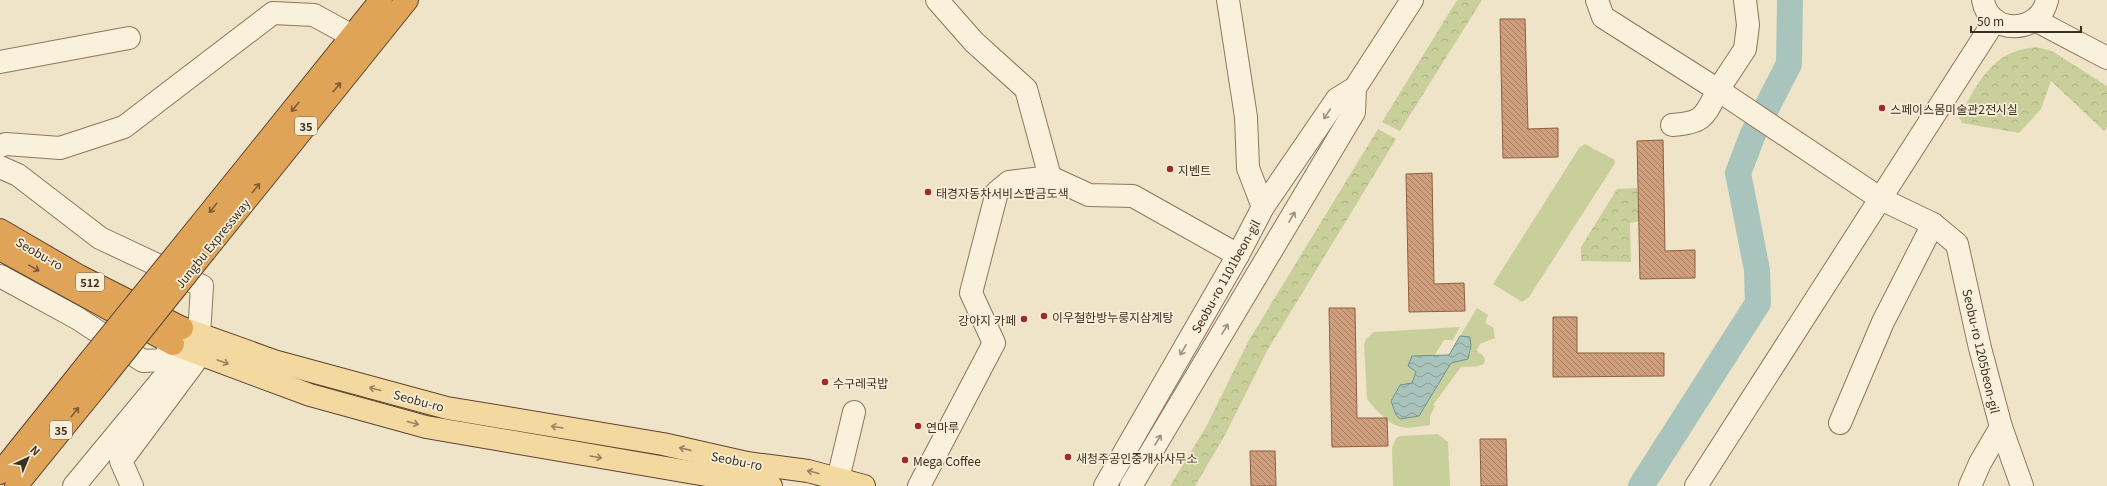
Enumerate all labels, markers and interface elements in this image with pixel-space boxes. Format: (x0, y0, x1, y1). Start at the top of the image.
scale bar (1971, 8, 2081, 34)
text: 50 m (1977, 12, 2004, 29)
one-way arrow (333, 81, 342, 92)
place label: 스페이스몸미술관2전시실 (1890, 100, 2018, 117)
one-way arrow (291, 101, 299, 112)
marker: 스페이스몸미술관2전시실 (1877, 103, 1887, 113)
one-way arrow (1323, 108, 1331, 119)
road number: 35 (295, 117, 317, 135)
place label: 지벤트 (1178, 161, 1211, 178)
marker: 지벤트 (1165, 164, 1175, 174)
one-way arrow (251, 183, 260, 193)
place label: 태경자동차서비스판금도색 (936, 184, 1068, 201)
marker: 태경자동차서비스판금도색 (923, 187, 933, 197)
street label: Jungbu Expressway (171, 194, 254, 291)
one-way arrow (209, 202, 218, 213)
one-way arrow (1288, 211, 1296, 223)
street label: Seobu-ro 1101beon-gil (1187, 216, 1263, 336)
street label: Seobu-ro (13, 233, 67, 273)
one-way arrow (28, 265, 40, 272)
road number: 512 (76, 273, 104, 291)
street label: Seobu-ro 1205beon-gil (1959, 287, 2005, 415)
place label: 이우철한방누룽지삼계탕 (1052, 308, 1173, 325)
place label: 강아지 카페 (958, 311, 1016, 328)
marker: 이우철한방누룽지삼계탕 (1039, 311, 1049, 321)
marker: 강아지 카페 (1019, 314, 1029, 324)
one-way arrow (1221, 323, 1229, 335)
one-way arrow (1178, 344, 1186, 356)
one-way arrow (216, 359, 228, 367)
place label: 수구레국밥 (833, 374, 888, 391)
marker: 수구레국밥 (820, 377, 830, 387)
one-way arrow (369, 385, 382, 392)
street label: Seobu-ro (392, 385, 446, 415)
one-way arrow (71, 407, 80, 417)
place label: 연마루 (926, 418, 959, 435)
one-way arrow (406, 420, 419, 428)
road number: 35 (50, 421, 72, 439)
marker: 연마루 (913, 421, 923, 431)
one-way arrow (551, 422, 564, 430)
one-way arrow (1155, 434, 1163, 446)
north arrow (8, 438, 48, 478)
text: N (27, 441, 44, 459)
one-way arrow (679, 444, 692, 452)
street label: Seobu-ro (710, 447, 764, 473)
place label: 새청주공인중개사사무소 (1076, 449, 1197, 466)
place label: Mega Coffee (913, 452, 981, 469)
marker: 새청주공인중개사사무소 (1063, 452, 1073, 462)
one-way arrow (589, 453, 602, 461)
marker: Mega Coffee (900, 455, 910, 465)
one-way arrow (807, 468, 820, 476)

